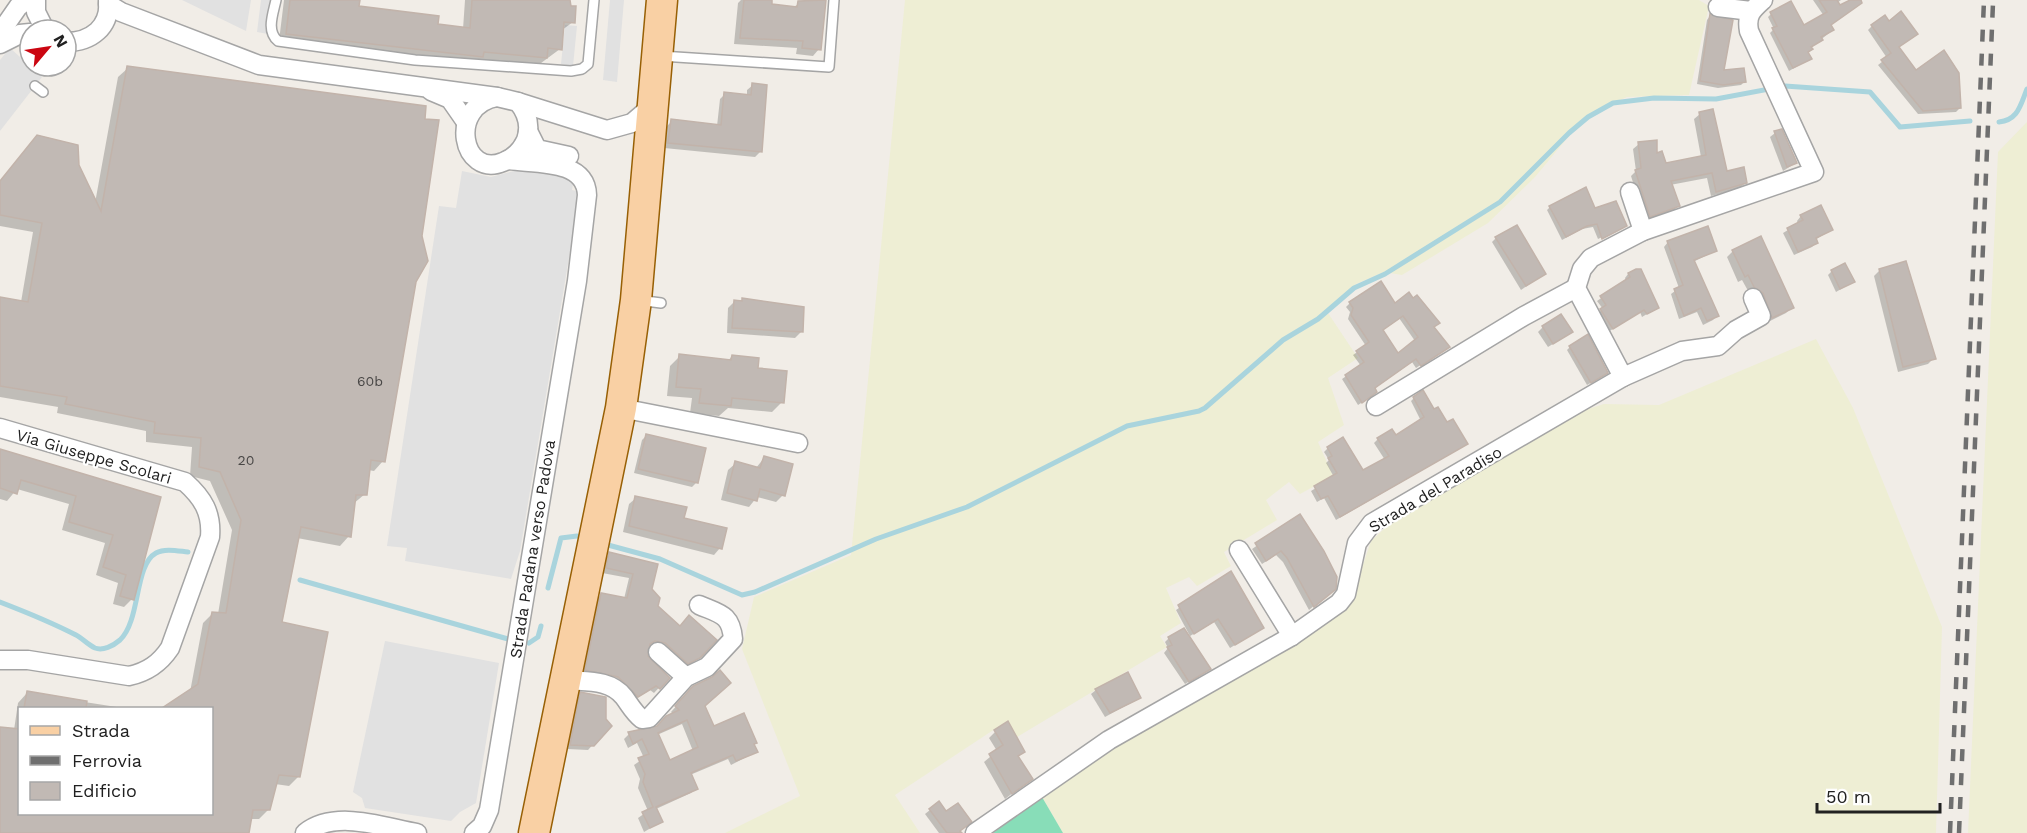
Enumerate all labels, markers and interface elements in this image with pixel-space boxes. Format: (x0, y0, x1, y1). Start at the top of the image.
north arrow (18, 18, 78, 78)
text: N (49, 31, 72, 51)
house number: 60b (357, 373, 383, 389)
street label: Via Giuseppe Scolari (14, 425, 174, 488)
street label: Strada Padana verso Padova (506, 438, 559, 660)
street label: Strada del Paradiso (1365, 442, 1505, 537)
house number: 20 (238, 452, 254, 468)
legend (18, 707, 213, 815)
text: Strada (72, 720, 130, 741)
text: Ferrovia (72, 750, 142, 771)
scale bar (1817, 776, 1940, 814)
text: Edificio (72, 780, 137, 801)
text: 50 m (1826, 786, 1871, 807)

